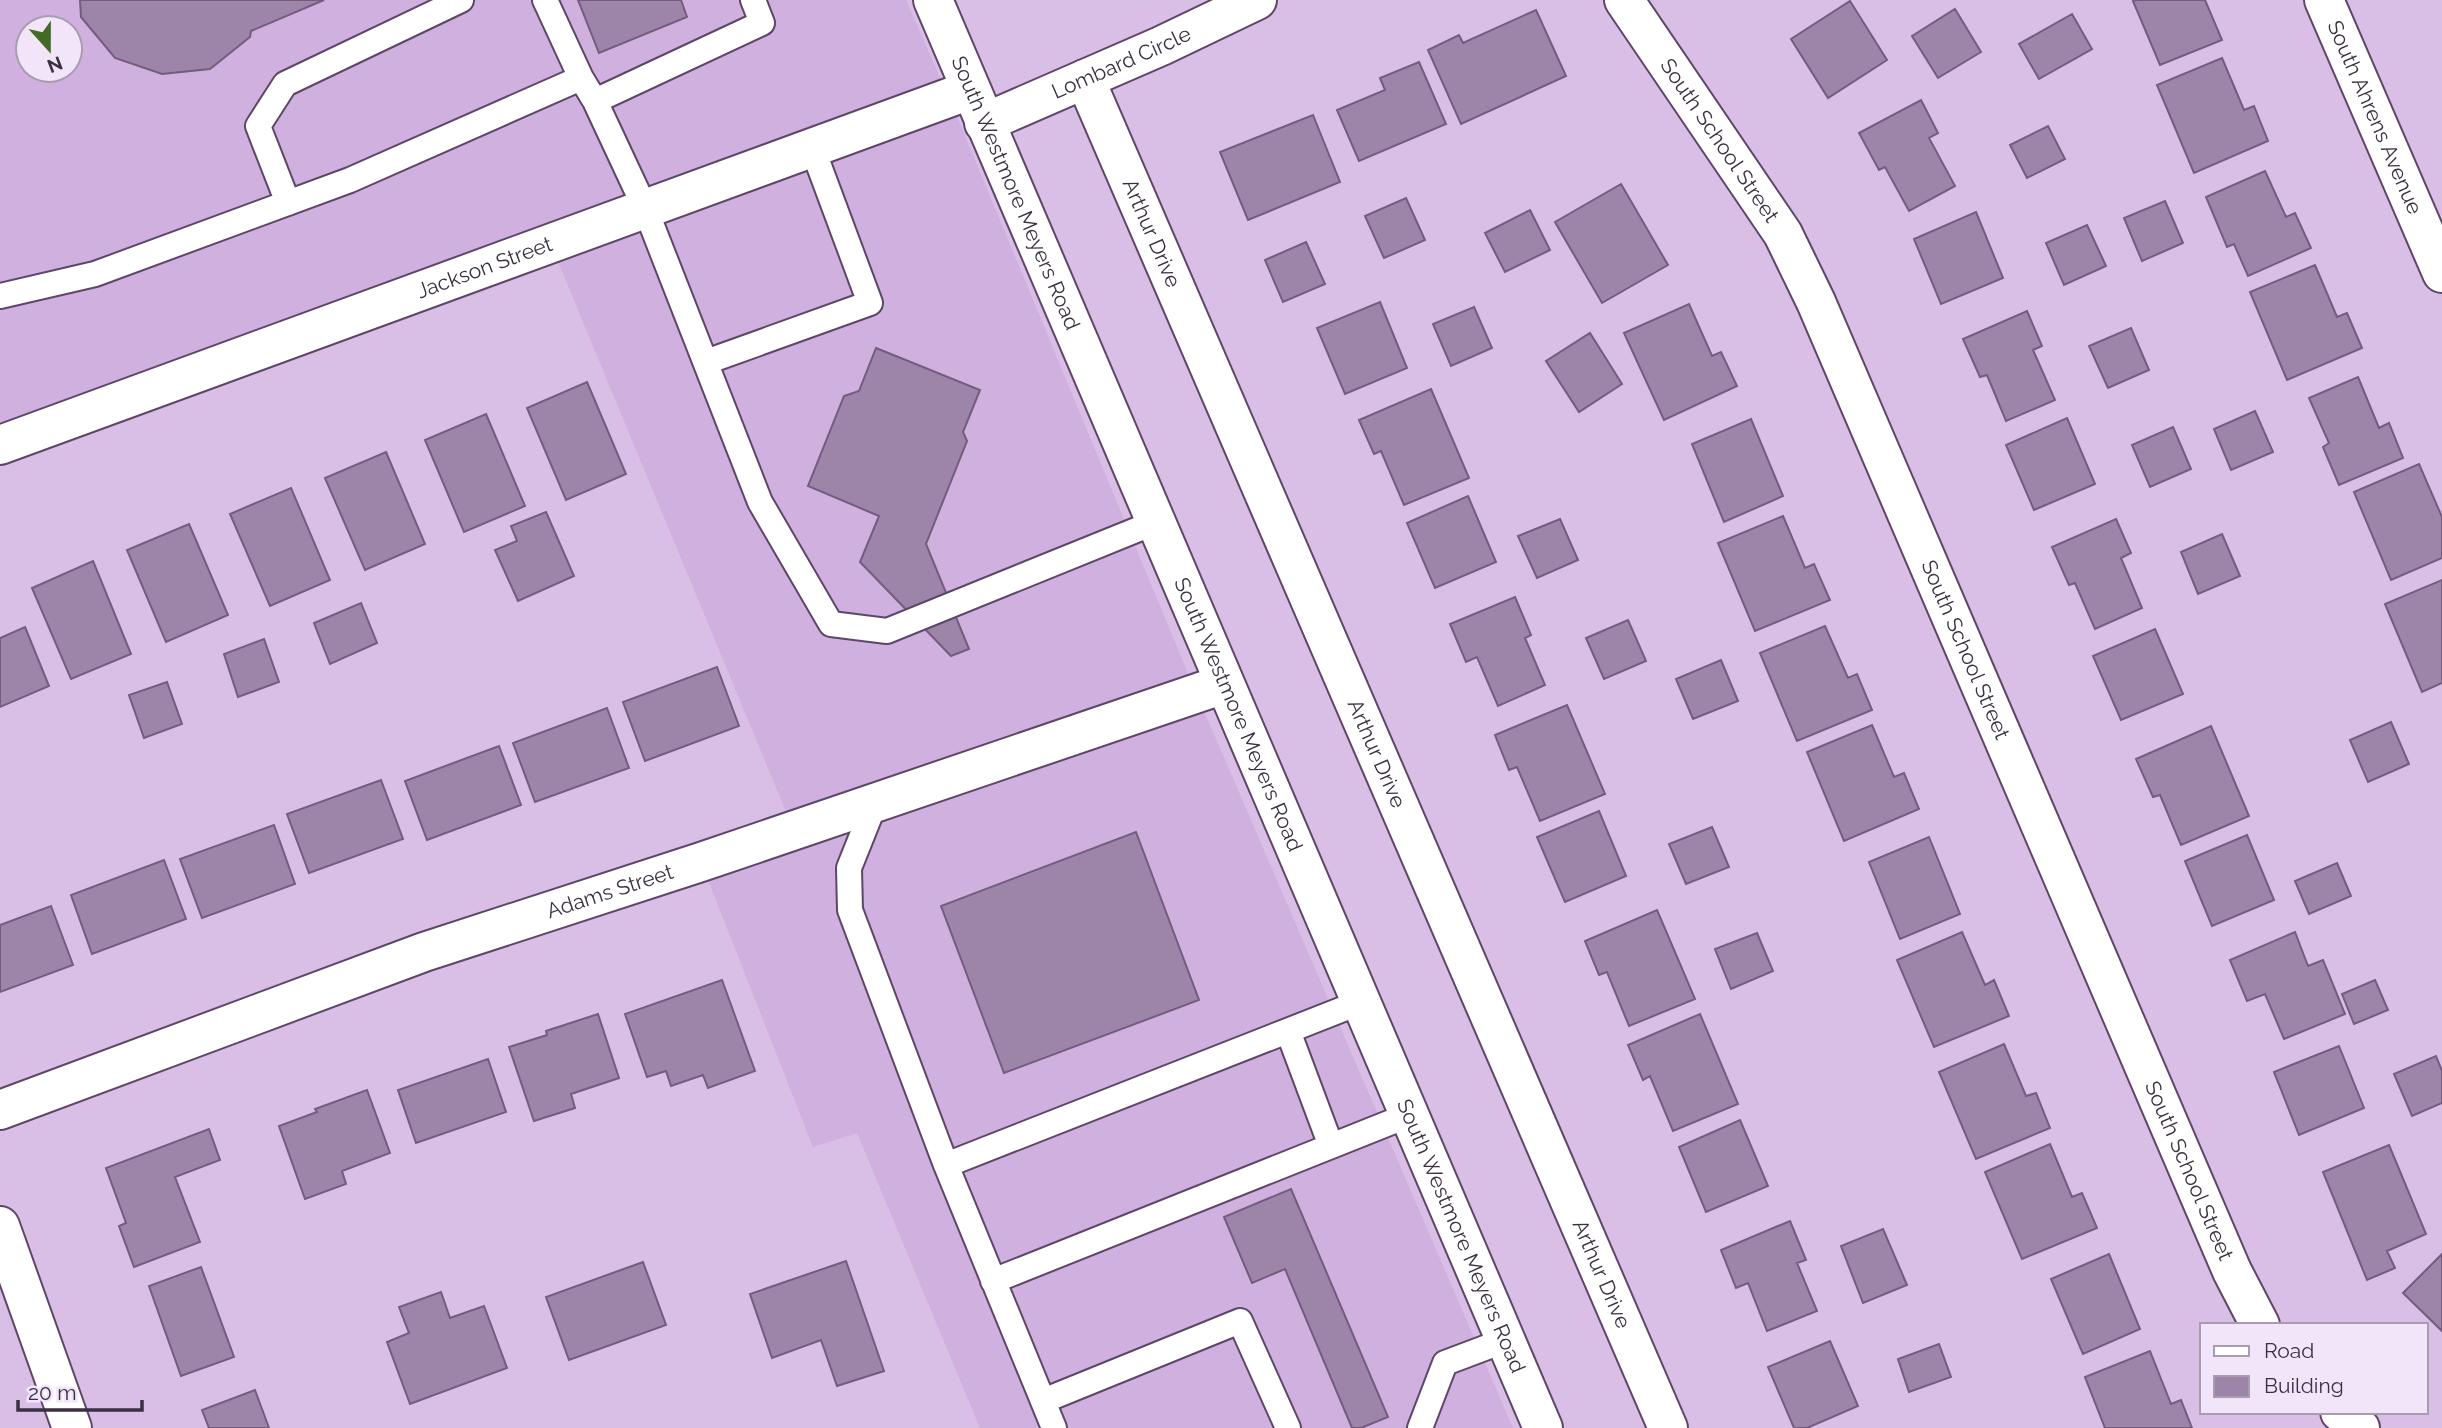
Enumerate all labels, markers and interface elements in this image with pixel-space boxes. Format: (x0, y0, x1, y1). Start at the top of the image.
north arrow (14, 14, 84, 84)
street label: South Ahrens Avenue (2322, 17, 2428, 218)
street label: Lombard Circle (1048, 21, 1195, 104)
text: N (44, 52, 66, 78)
street label: South Westmore Meyers Road (946, 52, 1085, 334)
street label: South School Street (1655, 54, 1784, 227)
street label: Arthur Drive (1118, 175, 1187, 291)
street label: Jackson Street (413, 231, 556, 303)
street label: South School Street (1916, 556, 2015, 743)
street label: South Westmore Meyers Road (1169, 574, 1308, 855)
street label: Arthur Drive (1343, 695, 1411, 812)
street label: Adams Street (543, 859, 676, 923)
street label: South School Street (2140, 1077, 2239, 1264)
street label: South Westmore Meyers Road (1392, 1095, 1531, 1376)
street label: Arthur Drive (1568, 1216, 1636, 1332)
legend (2200, 1323, 2428, 1414)
text: Road (2264, 1338, 2314, 1363)
scale bar (18, 1368, 142, 1412)
text: Building (2264, 1373, 2344, 1398)
text: 20 m (28, 1380, 76, 1405)

